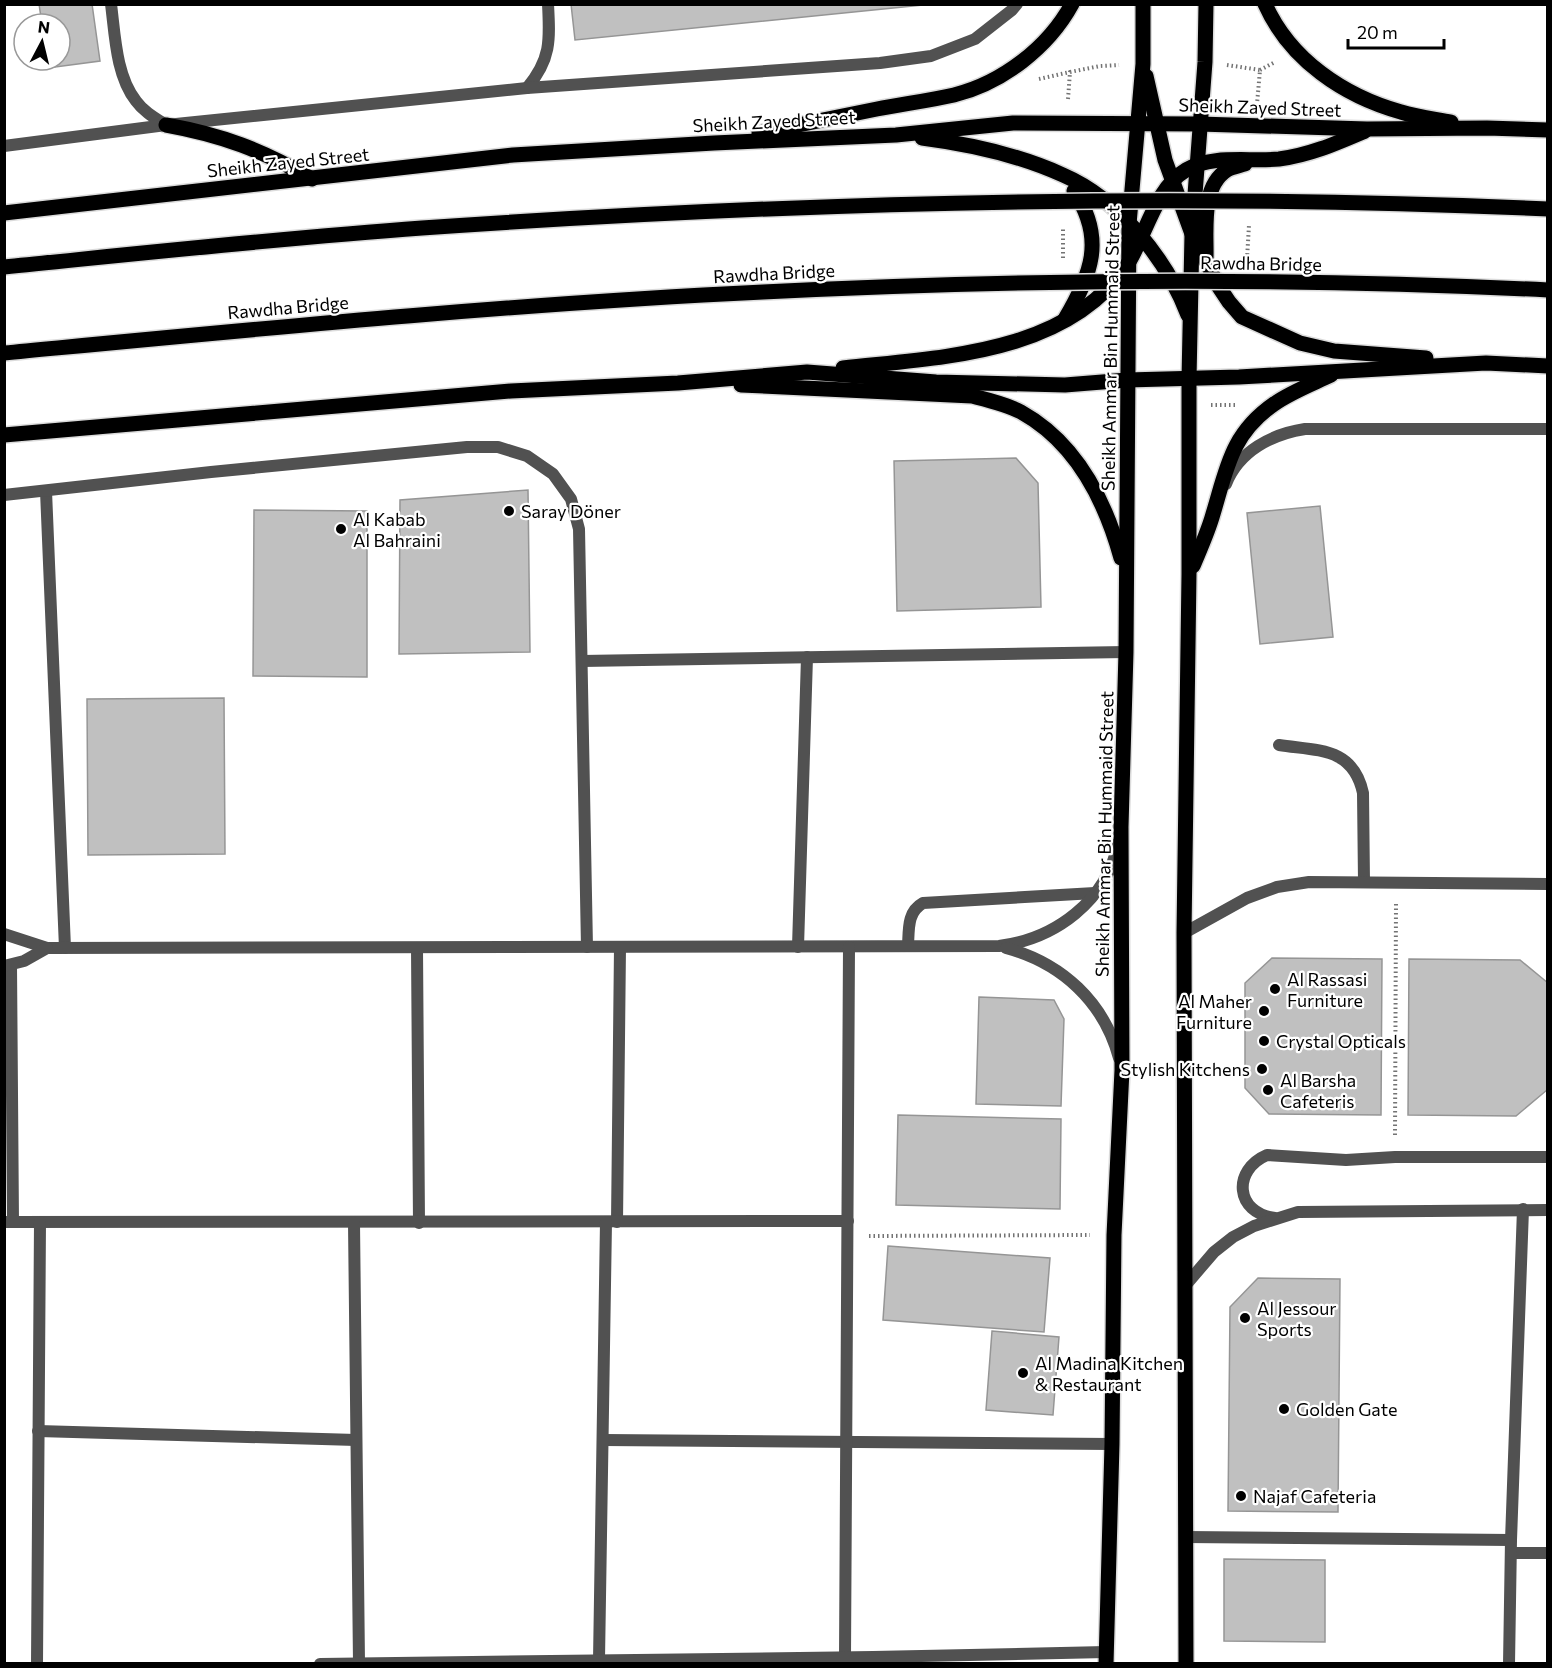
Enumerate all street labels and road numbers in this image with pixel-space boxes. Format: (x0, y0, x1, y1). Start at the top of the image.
street label: Sheikh Zayed Street (1178, 93, 1342, 121)
street label: Sheikh Zayed Street (692, 106, 856, 136)
street label: Sheikh Zayed Street (206, 143, 370, 181)
street label: Sheikh Ammar Bin Hummaid Street (1097, 205, 1123, 491)
street label: Rawdha Bridge (1200, 251, 1322, 275)
street label: Rawdha Bridge (713, 259, 835, 287)
street label: Rawdha Bridge (226, 291, 350, 323)
street label: Sheikh Ammar Bin Hummaid Street (1091, 691, 1117, 977)

